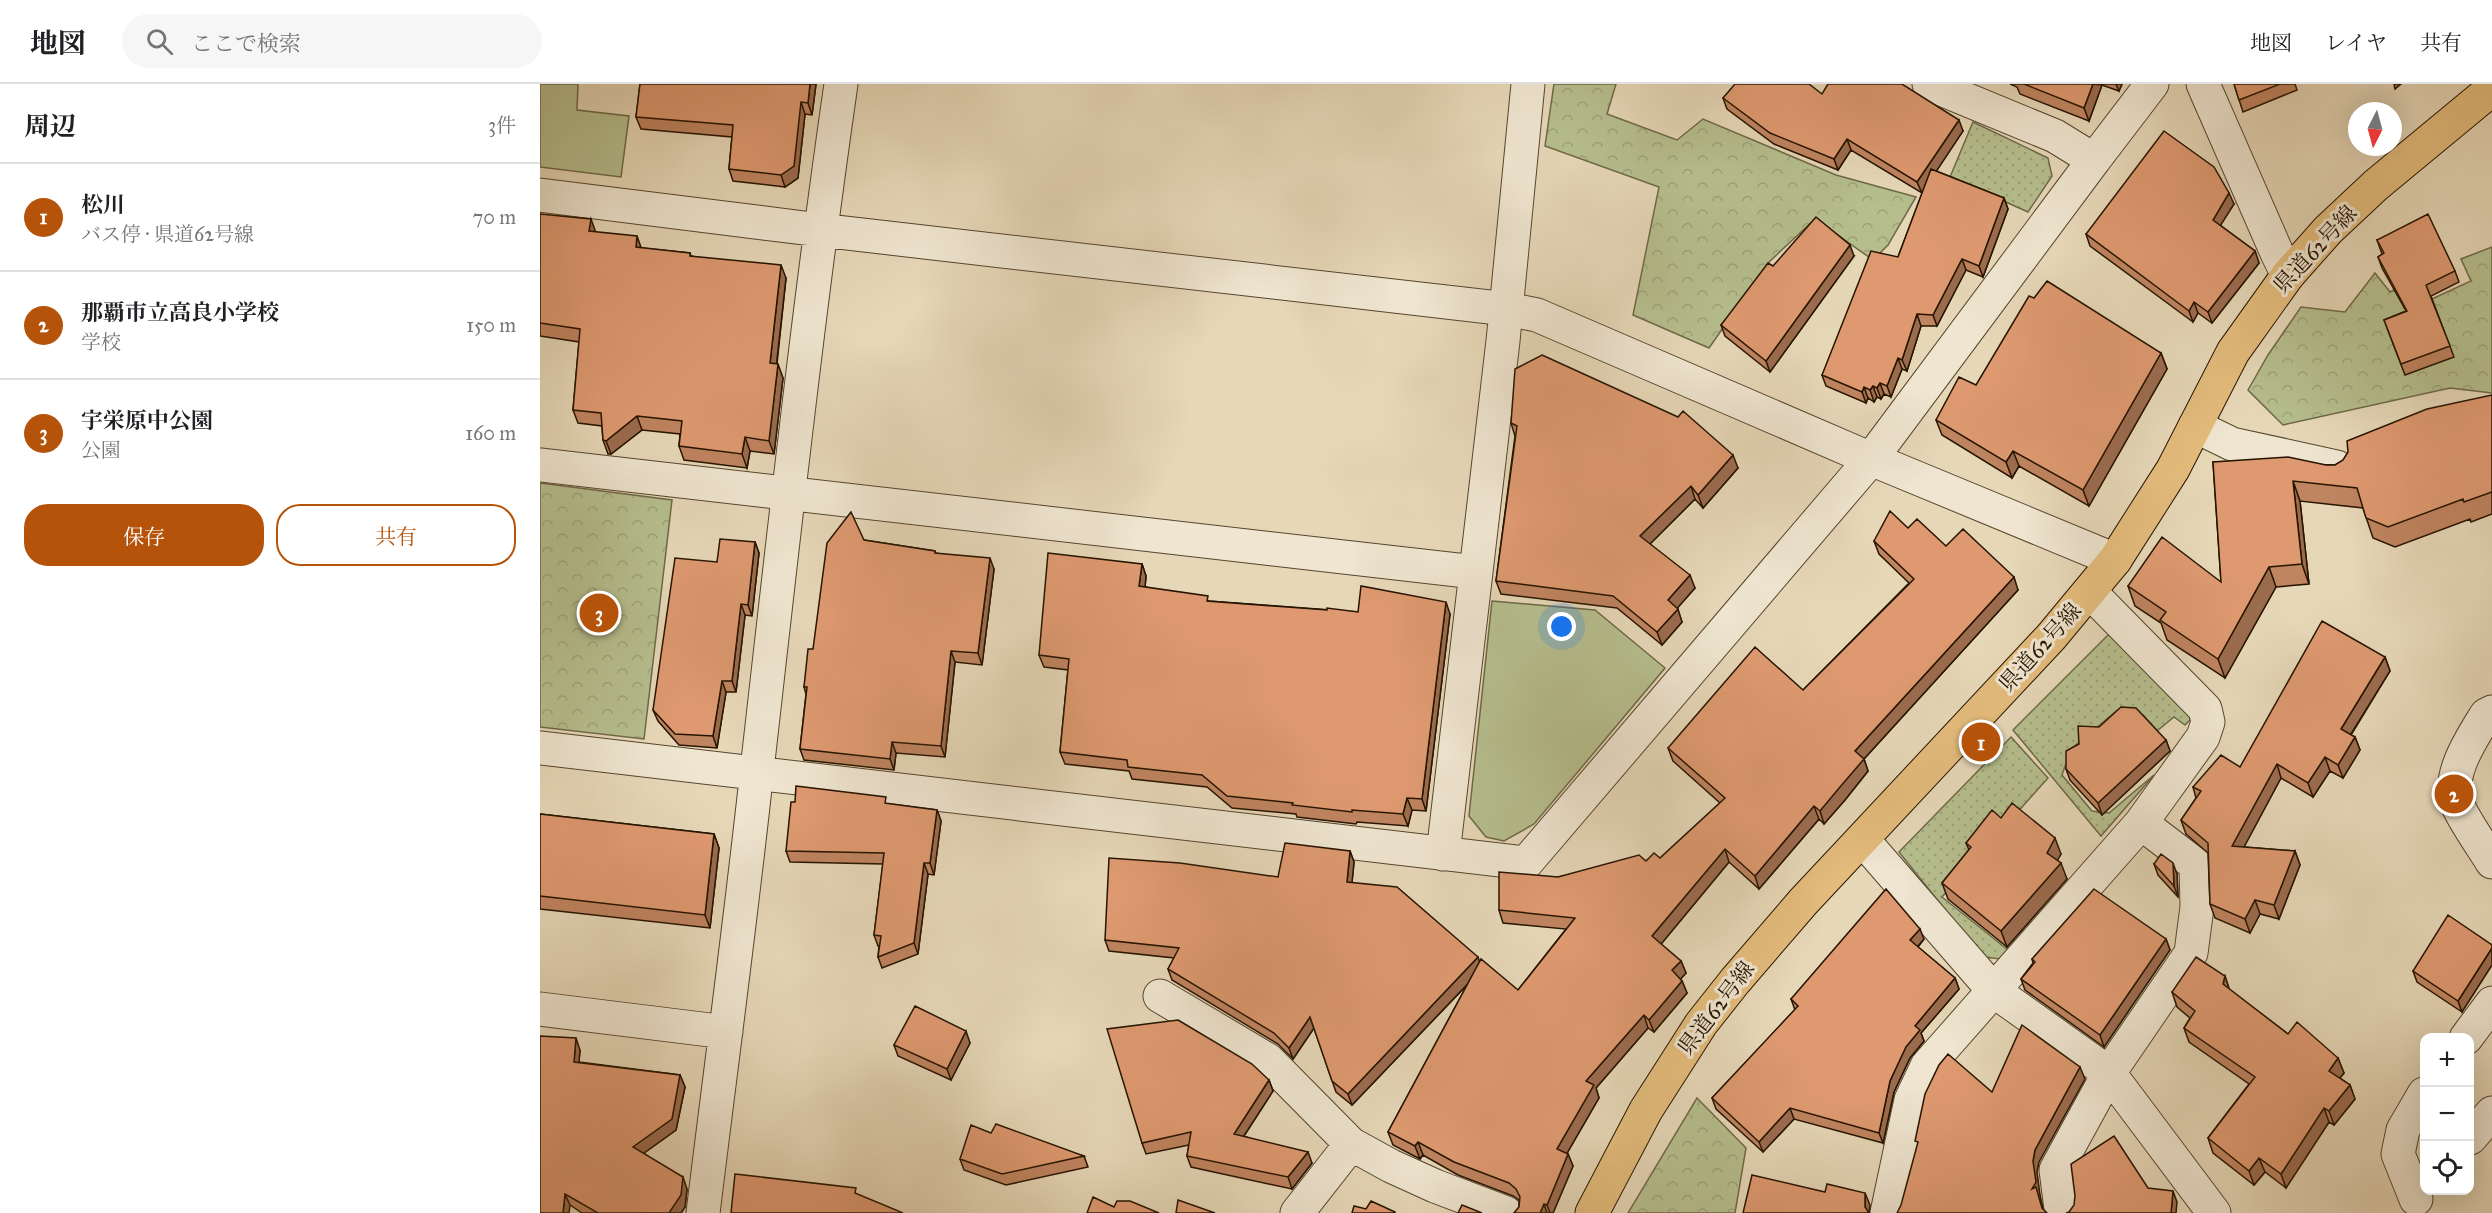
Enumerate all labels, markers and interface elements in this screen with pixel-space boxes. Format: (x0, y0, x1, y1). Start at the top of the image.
search box (122, 14, 542, 68)
icon: search (143, 25, 176, 58)
text: 地図 (30, 26, 86, 61)
text: ここで検索 (191, 30, 301, 57)
text: 地図 (2250, 30, 2292, 56)
text: レイヤ (2325, 30, 2387, 56)
text: 共有 (2420, 30, 2462, 56)
north arrow (2348, 102, 2402, 156)
text: 周辺 (24, 110, 76, 142)
text: 3件 (488, 113, 516, 137)
text: 松川 (81, 191, 125, 218)
street label: 県道62号線 (2268, 200, 2362, 298)
text: 1 (40, 205, 47, 229)
text: 70 m (473, 205, 516, 229)
text: バス停 · 県道62号線 (81, 222, 254, 246)
text: 那覇市立高良小学校 (81, 299, 279, 326)
text: 2 (39, 313, 48, 337)
text: 150 m (466, 313, 516, 337)
text: 学校 (81, 330, 121, 354)
text: 宇栄原中公園 (81, 407, 213, 434)
text: 3 (40, 421, 48, 445)
text: 160 m (465, 421, 516, 445)
text: 公園 (81, 438, 121, 462)
button: 保存 (24, 504, 264, 566)
button: 共有 (276, 504, 516, 566)
pin: 3 (580, 590, 618, 636)
street label: 県道62号線 (1993, 597, 2087, 697)
your location (1547, 612, 1576, 641)
pin: 1 (1962, 720, 2000, 764)
pin: 2 (2434, 772, 2474, 816)
street label: 県道62号線 (1672, 956, 1760, 1060)
map controls (2420, 1033, 2474, 1195)
button: + (2420, 1033, 2474, 1087)
button: − (2420, 1087, 2474, 1141)
button: locate (2420, 1141, 2474, 1195)

